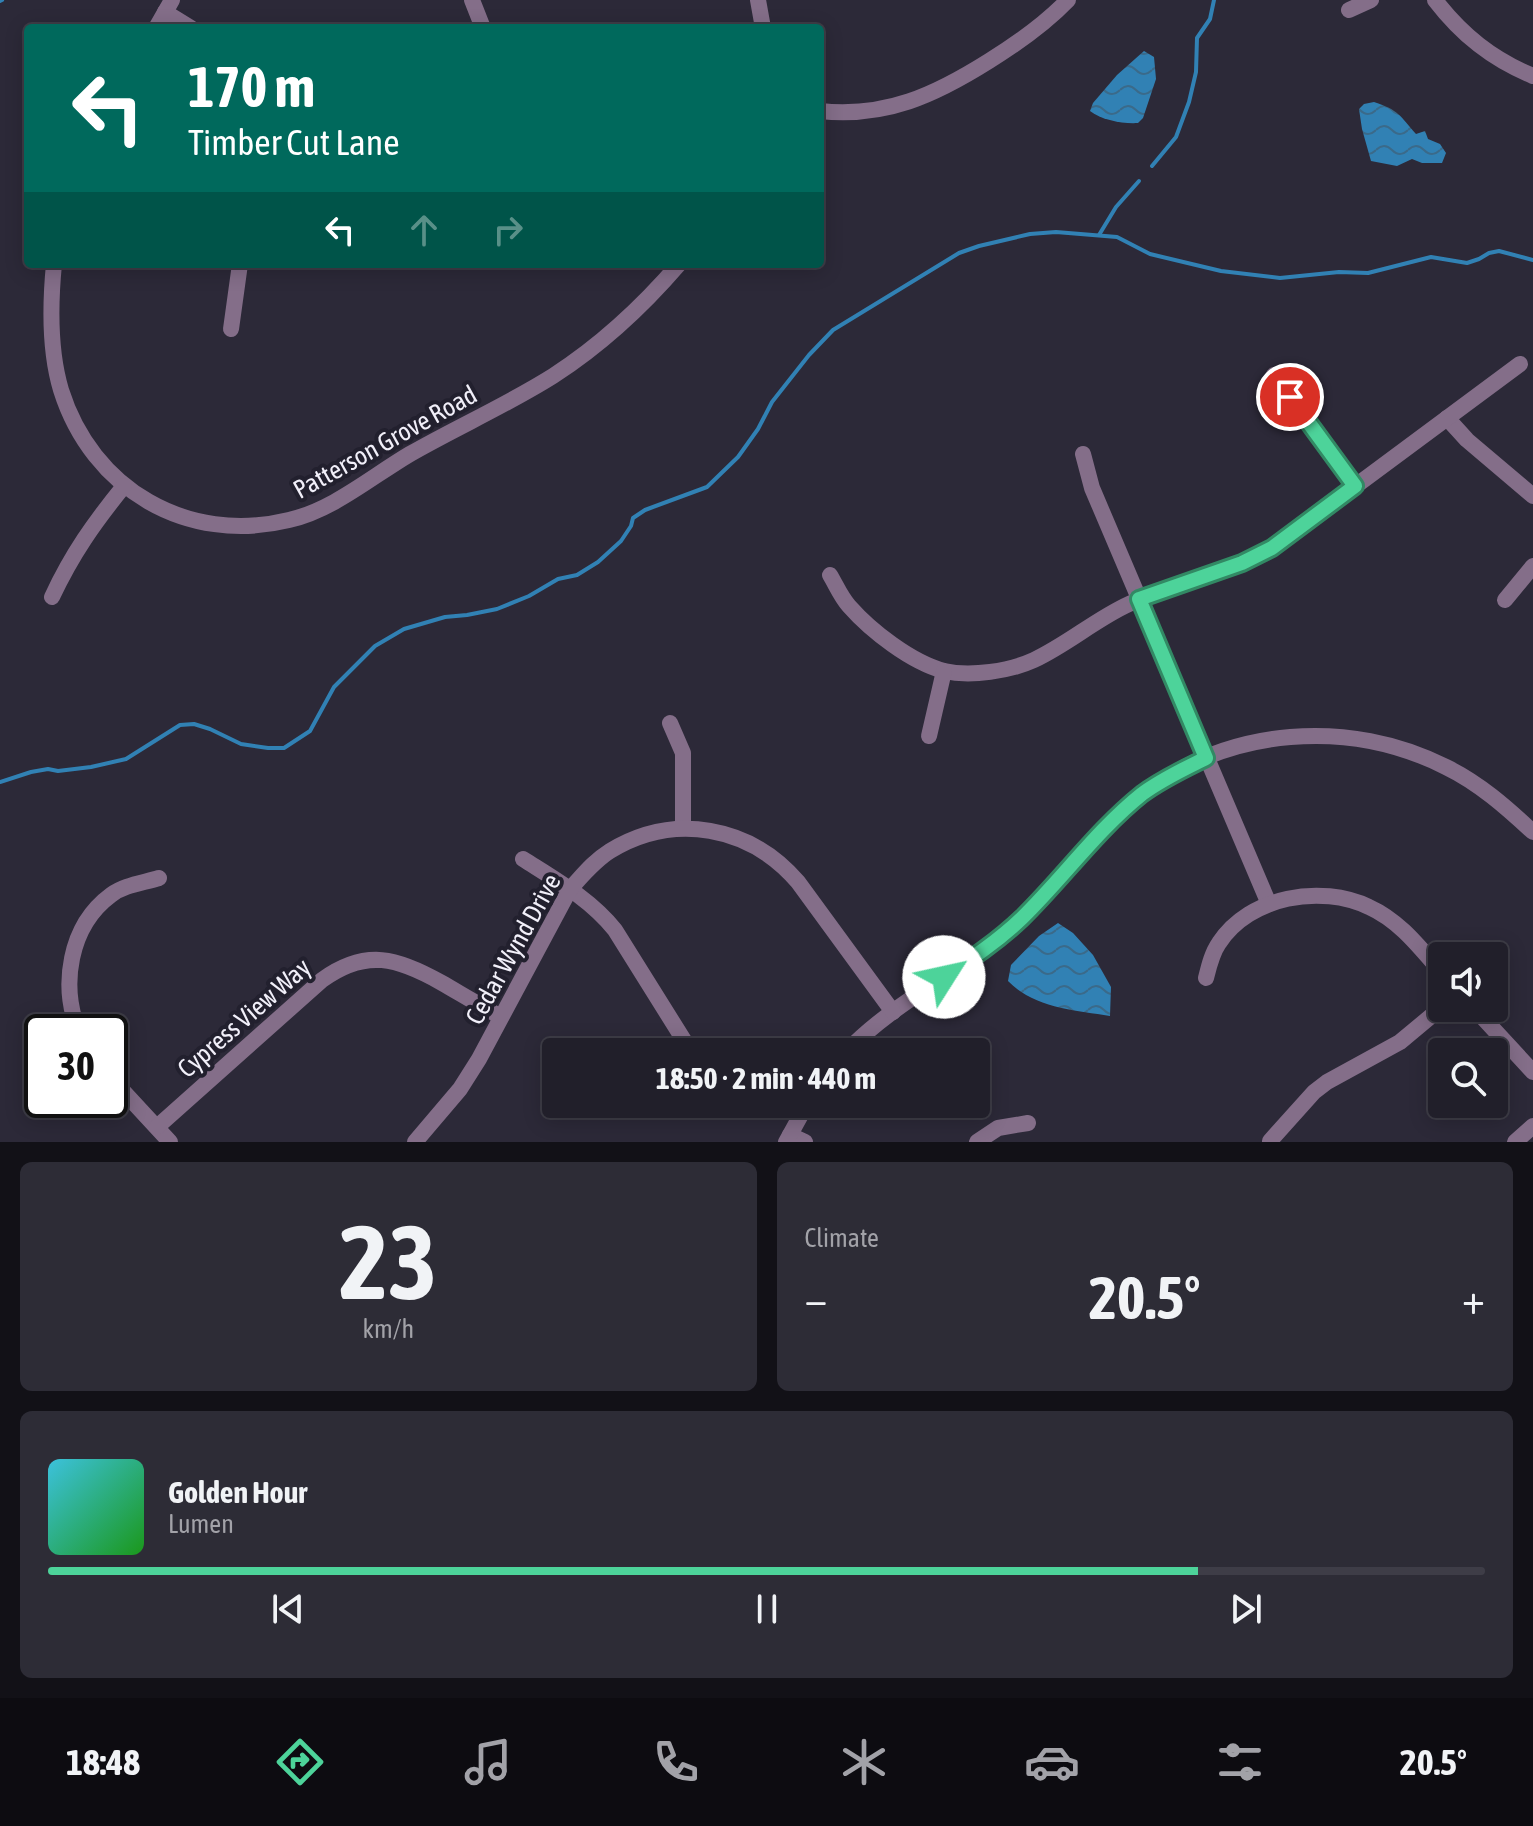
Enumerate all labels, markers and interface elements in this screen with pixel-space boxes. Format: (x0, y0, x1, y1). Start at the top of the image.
text: 170 m (188, 55, 315, 119)
icon: left (56, 56, 160, 160)
text: Timber Cut Lane (188, 121, 400, 163)
icon: left (318, 208, 362, 252)
icon: ahead (402, 208, 446, 252)
icon: right (486, 208, 530, 252)
pin (1256, 363, 1324, 431)
icon: arrive (1268, 375, 1312, 419)
street label: Patterson Grove Road (288, 379, 482, 505)
street label: Cedar Wynd Drive (459, 868, 567, 1030)
position arrow (902, 935, 986, 1019)
map controls (1428, 942, 1508, 1118)
button: sound (1428, 942, 1508, 1022)
street label: Cypress View Way (171, 952, 317, 1084)
speed limit sign: 30 (24, 1014, 128, 1118)
button: search (1428, 1038, 1508, 1118)
text: 18:50 · 2 min · 440 m (656, 1061, 876, 1095)
text: 23 (339, 1202, 437, 1321)
text: Climate (805, 1223, 879, 1253)
text: 20.5° (1089, 1263, 1201, 1332)
text: − (805, 1273, 827, 1323)
text: + (1462, 1273, 1485, 1323)
text: km/h (362, 1314, 414, 1344)
text: Golden Hour (168, 1475, 307, 1509)
text: Lumen (168, 1509, 234, 1539)
icon: previous (266, 1587, 310, 1631)
icon: pause (745, 1587, 789, 1631)
icon: next (1224, 1587, 1268, 1631)
icon: directions (272, 1734, 328, 1790)
icon: music (460, 1734, 516, 1790)
icon: phone (648, 1734, 704, 1790)
icon: climate (836, 1734, 892, 1790)
icon: car (1024, 1734, 1080, 1790)
icon: filters (1212, 1734, 1268, 1790)
text: 18:48 (66, 1741, 140, 1783)
text: 20.5° (1400, 1741, 1467, 1783)

